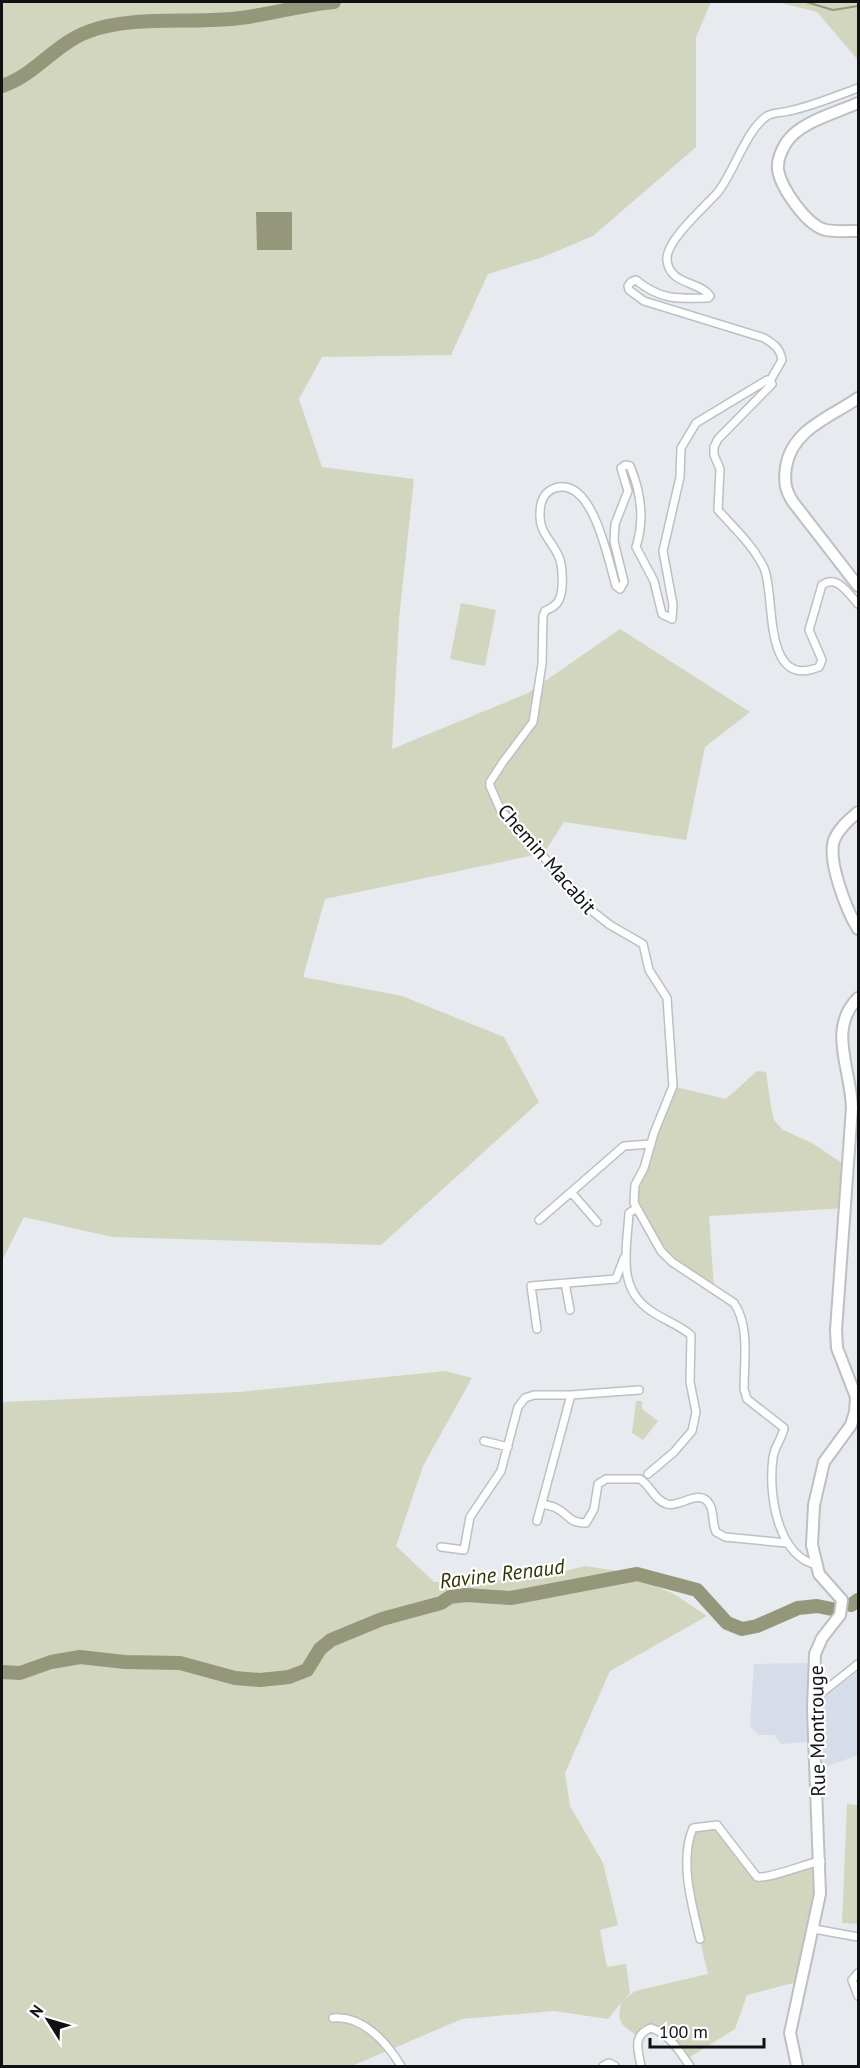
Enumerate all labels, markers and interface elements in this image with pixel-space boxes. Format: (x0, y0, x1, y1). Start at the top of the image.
street label: Chemin Macabit (492, 798, 602, 920)
water label: Ravine Renaud (438, 1552, 567, 1595)
street label: Rue Montrouge (803, 1665, 831, 1797)
north arrow (18, 1990, 78, 2050)
text: N (25, 2001, 47, 2021)
scale bar (650, 2011, 764, 2049)
text: 100 m (659, 2020, 708, 2043)

